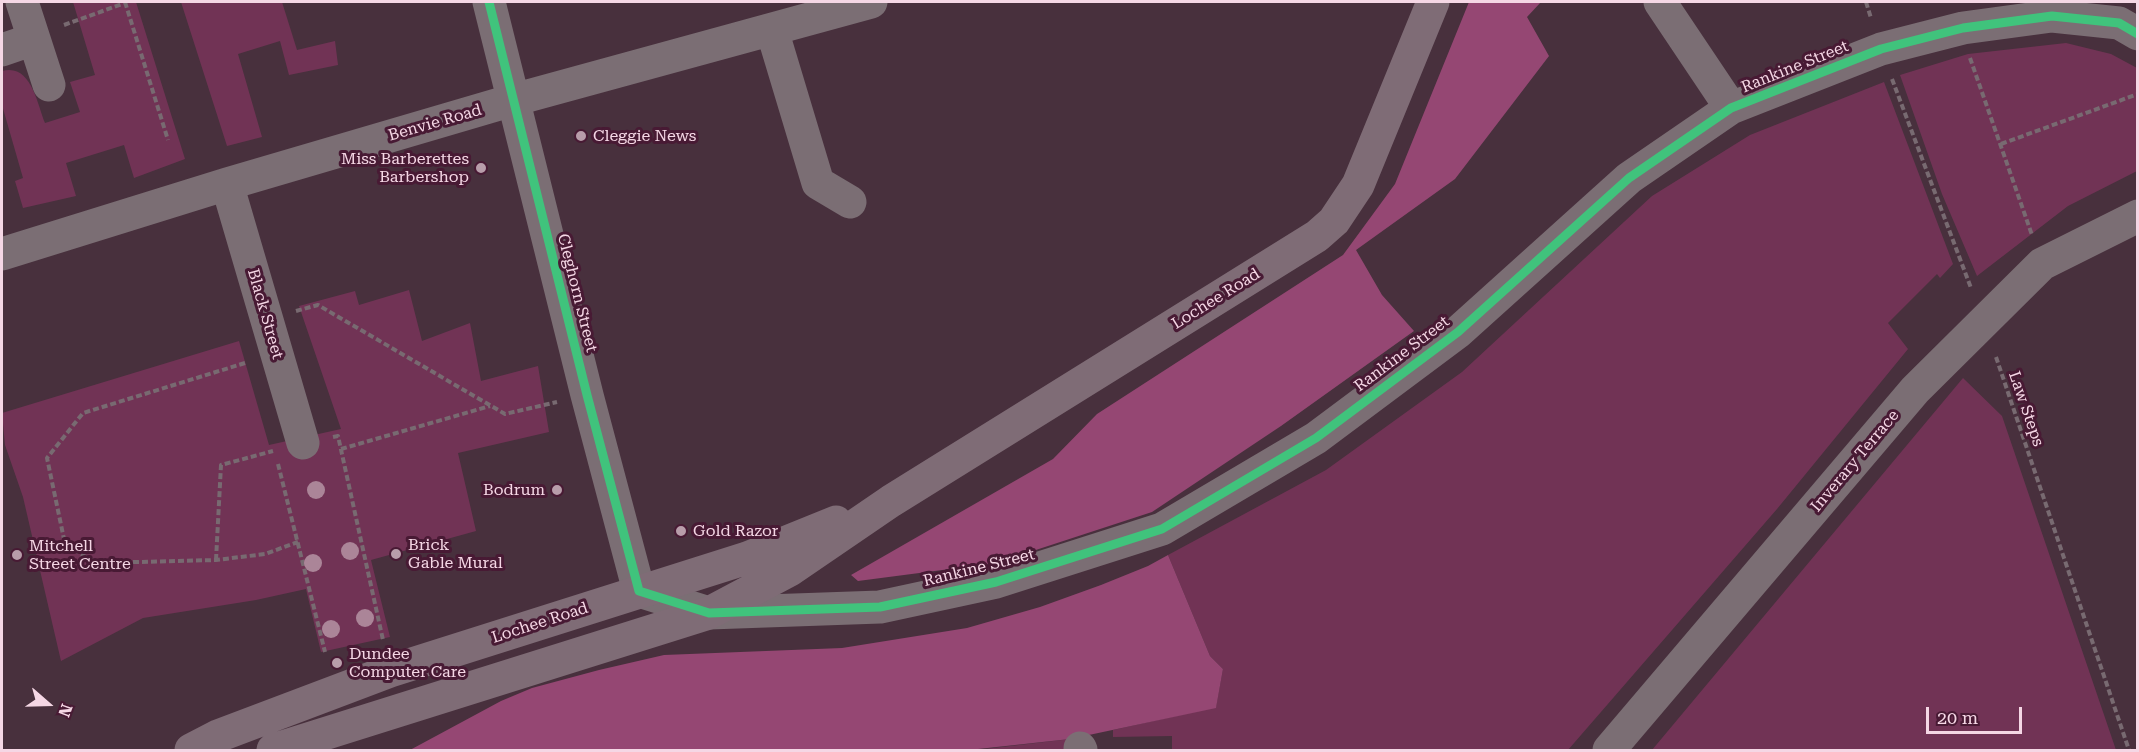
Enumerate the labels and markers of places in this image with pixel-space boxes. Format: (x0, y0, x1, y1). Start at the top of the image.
place label: Cleggie News (593, 126, 696, 146)
marker: Cleggie News (574, 129, 588, 143)
place label: Miss Barberettes Barbershop (341, 149, 469, 187)
marker: Miss Barberettes Barbershop (474, 161, 488, 175)
place label: Bodrum (483, 480, 545, 500)
marker: Bodrum (550, 483, 564, 497)
place label: Gold Razor (693, 521, 778, 541)
marker: Gold Razor (674, 524, 688, 538)
place label: Brick Gable Mural (408, 535, 503, 573)
place label: Mitchell Street Centre (29, 536, 131, 574)
marker: Brick Gable Mural (389, 547, 403, 561)
marker: Mitchell Street Centre (10, 548, 24, 562)
place label: Dundee Computer Care (349, 644, 466, 682)
marker: Dundee Computer Care (330, 656, 344, 670)

